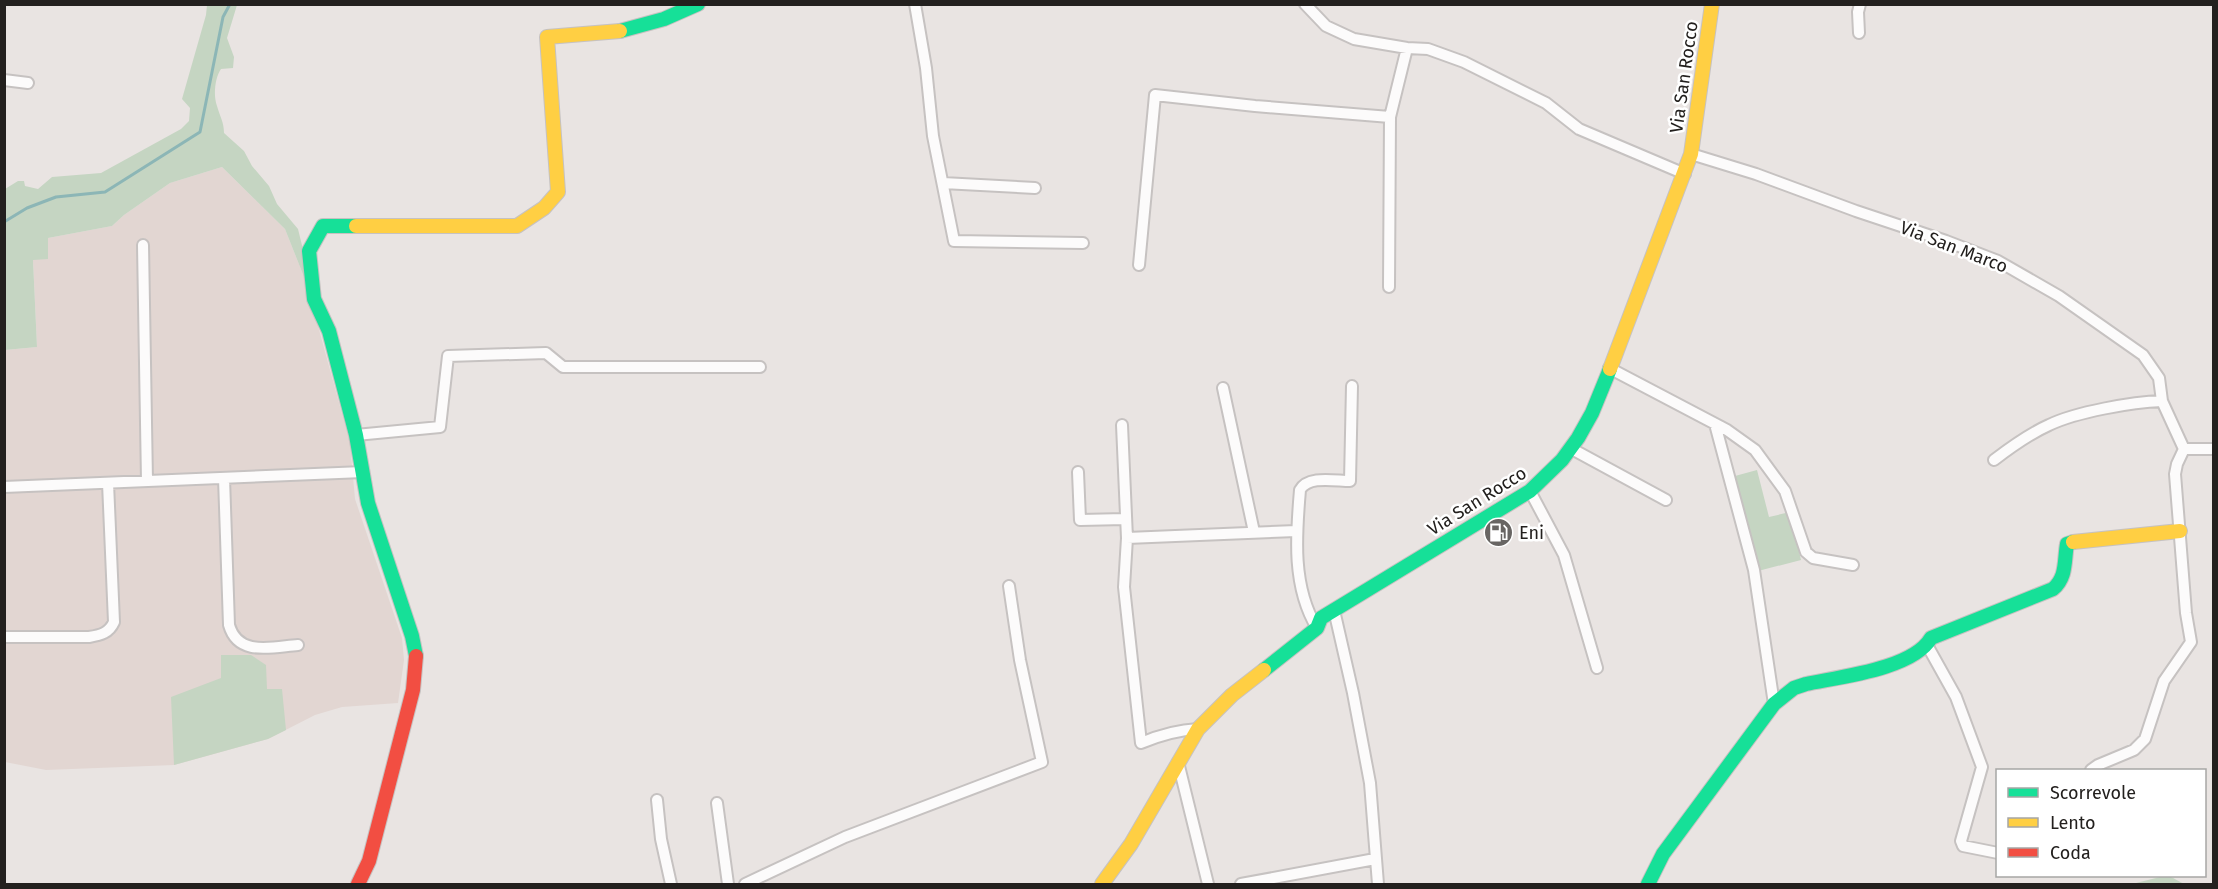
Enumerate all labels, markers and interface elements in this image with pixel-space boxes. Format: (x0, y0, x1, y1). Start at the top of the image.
street label: Via San Rocco (1665, 20, 1703, 134)
street label: Via San Marco (1897, 216, 2011, 278)
street label: Via San Rocco (1423, 462, 1531, 540)
fuel station icon: Eni (1482, 517, 1514, 549)
place label: Eni (1519, 522, 1544, 544)
legend (1996, 769, 2206, 877)
text: Scorrevole (2050, 782, 2136, 804)
text: Lento (2050, 812, 2096, 834)
text: Coda (2050, 842, 2091, 864)

